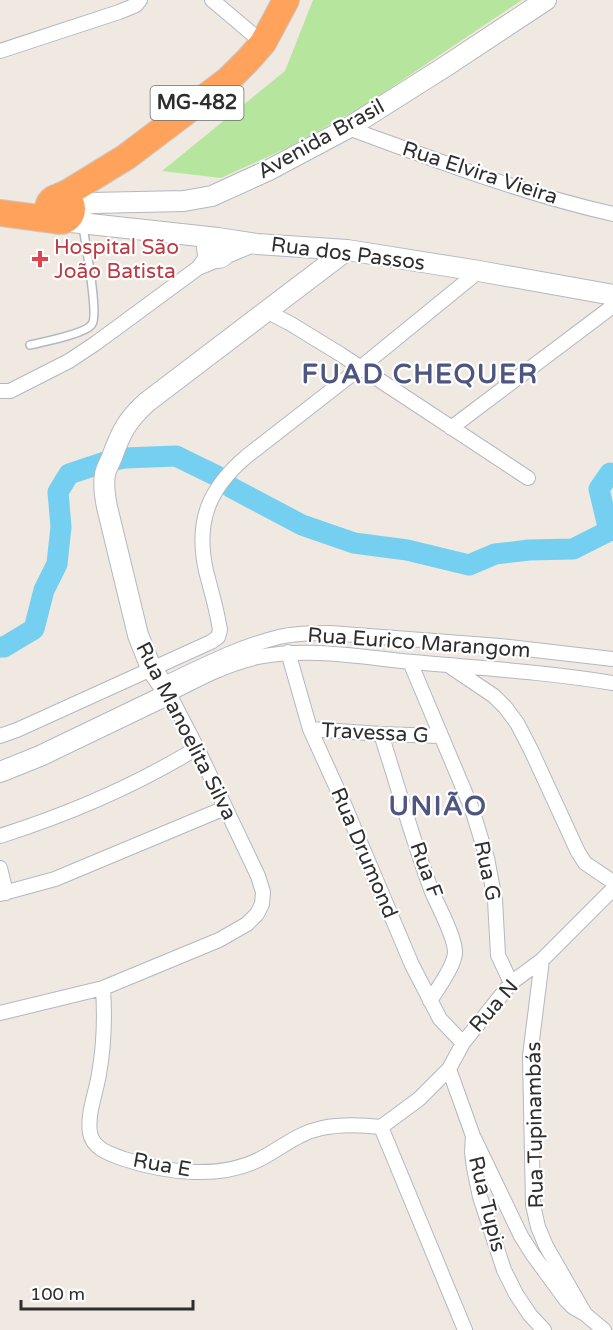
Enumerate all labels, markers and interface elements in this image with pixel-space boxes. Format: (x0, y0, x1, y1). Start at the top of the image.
road number: MG-482 (150, 86, 244, 120)
street label: Avenida Brasil (253, 94, 389, 184)
street label: Rua Elvira Vieira (399, 136, 561, 210)
street label: Rua dos Passos (270, 232, 426, 276)
place label: Hospital São João Batista (54, 235, 179, 284)
marker: Hospital São João Batista (31, 250, 49, 268)
district label: FUAD CHEQUER (302, 358, 538, 391)
street label: Rua Eurico Marangom (307, 623, 531, 663)
street label: Rua Manoelita Silva (130, 638, 242, 824)
street label: Travessa G (321, 718, 429, 748)
street label: Rua Drumond (325, 784, 403, 922)
district label: UNIÃO (388, 790, 488, 823)
street label: Rua F (404, 839, 448, 902)
street label: Rua G (468, 839, 506, 903)
street label: Rua N (464, 974, 524, 1038)
street label: Rua Tupinambás (521, 1041, 549, 1209)
street label: Rua E (131, 1148, 193, 1182)
street label: Rua Tupis (463, 1153, 511, 1255)
scale bar (21, 1273, 194, 1311)
text: 100 m (30, 1283, 85, 1305)

